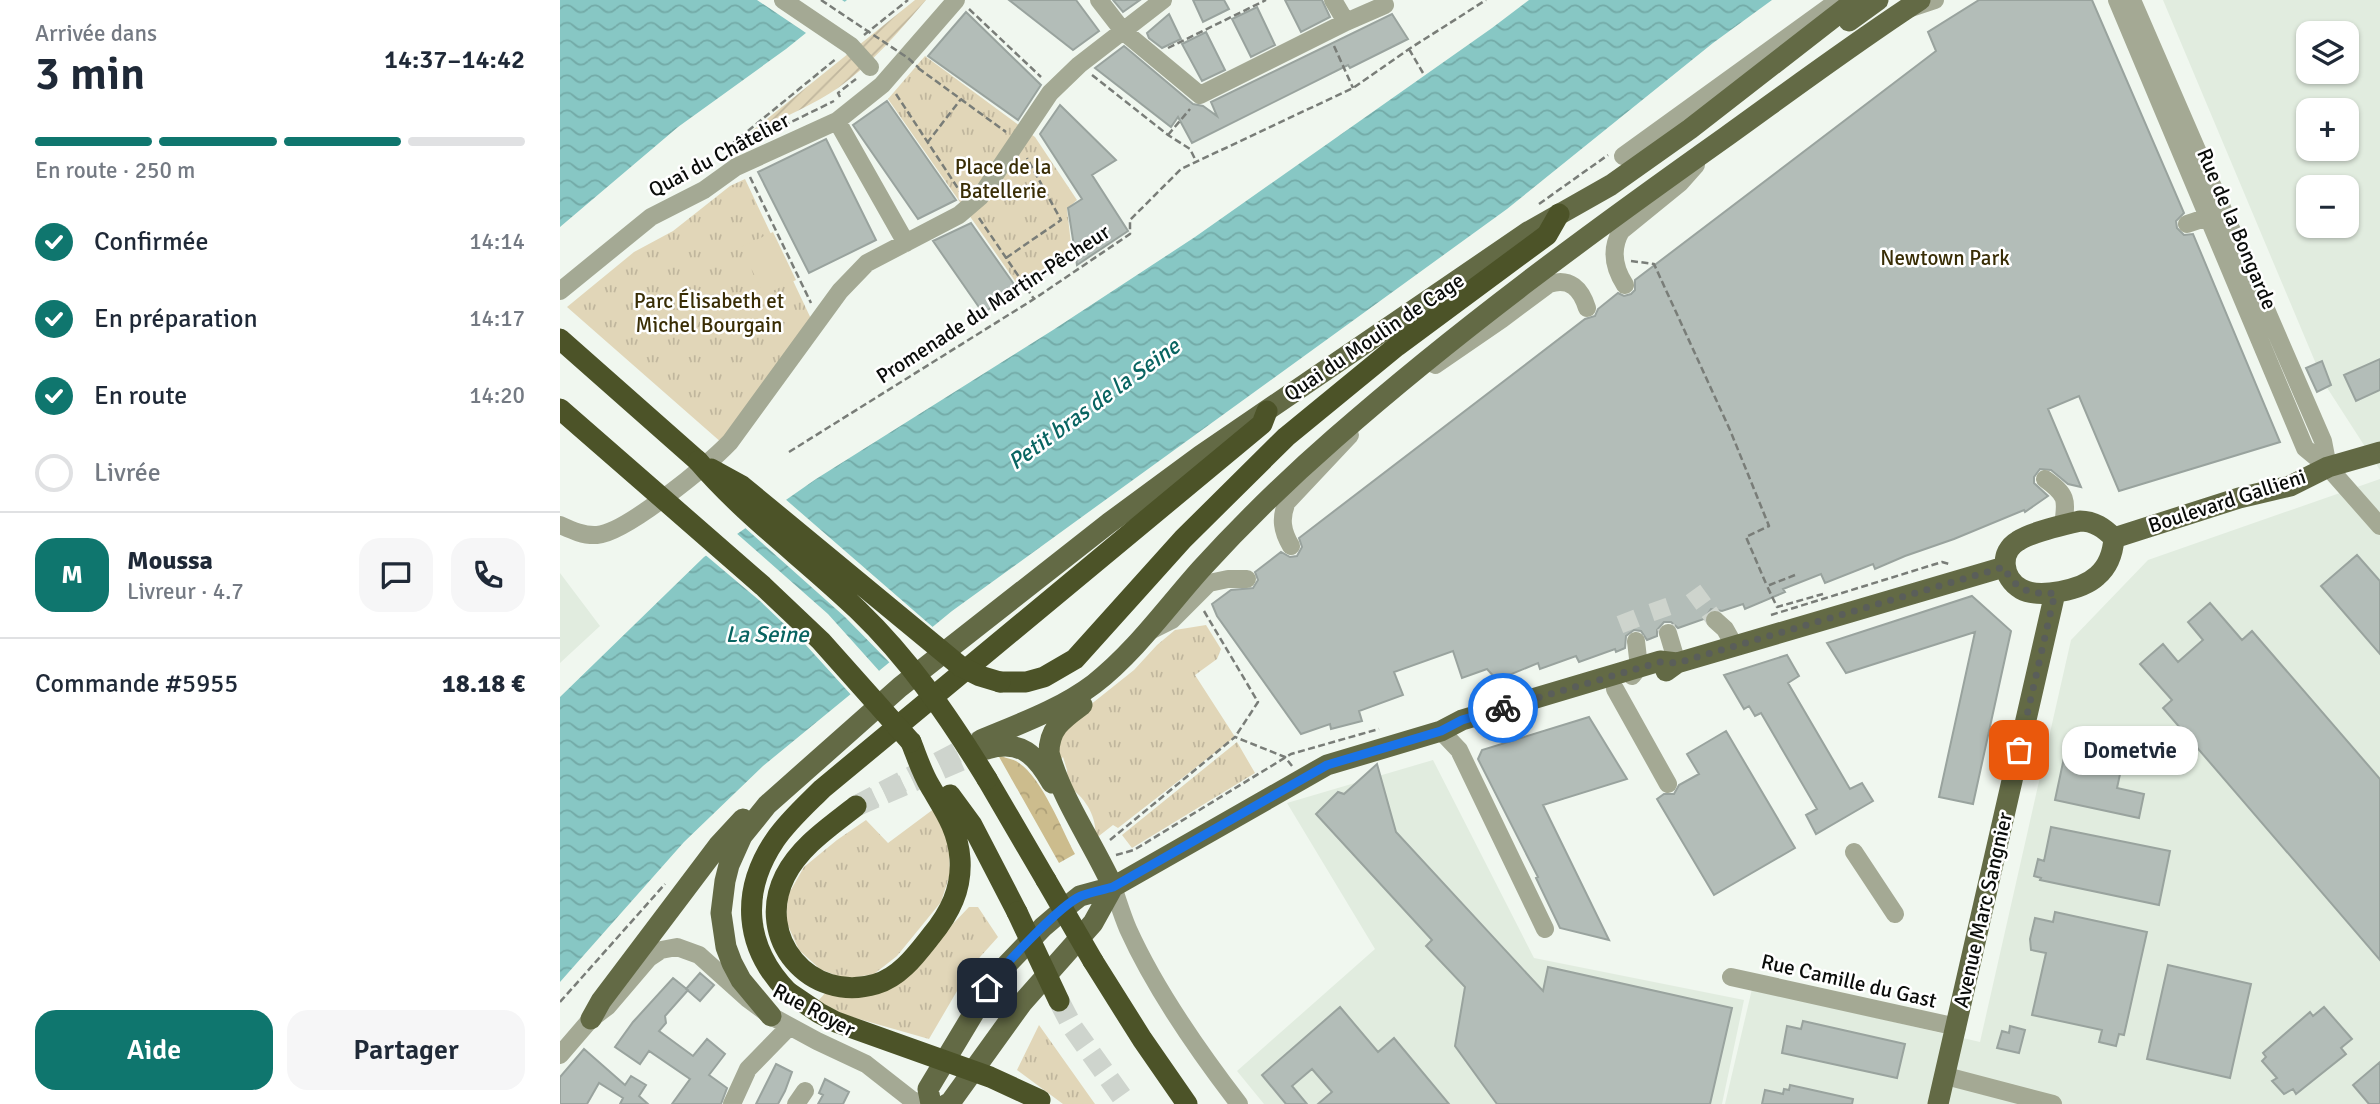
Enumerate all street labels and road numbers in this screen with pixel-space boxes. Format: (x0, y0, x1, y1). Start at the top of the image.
street label: Quai du Châtelier (644, 107, 794, 203)
street label: Rue de la Bongarde (2191, 145, 2283, 313)
street label: Promenade du Martin-Pêcheur (871, 219, 1115, 389)
street label: Quai du Moulin de Cage (1279, 267, 1469, 407)
street label: Boulevard Gallieni (2145, 463, 2309, 539)
street label: Avenue Marc Sangnier (1948, 809, 2018, 1010)
street label: Rue Camille du Gast (1759, 948, 1939, 1014)
street label: Rue Royer (768, 978, 860, 1043)

